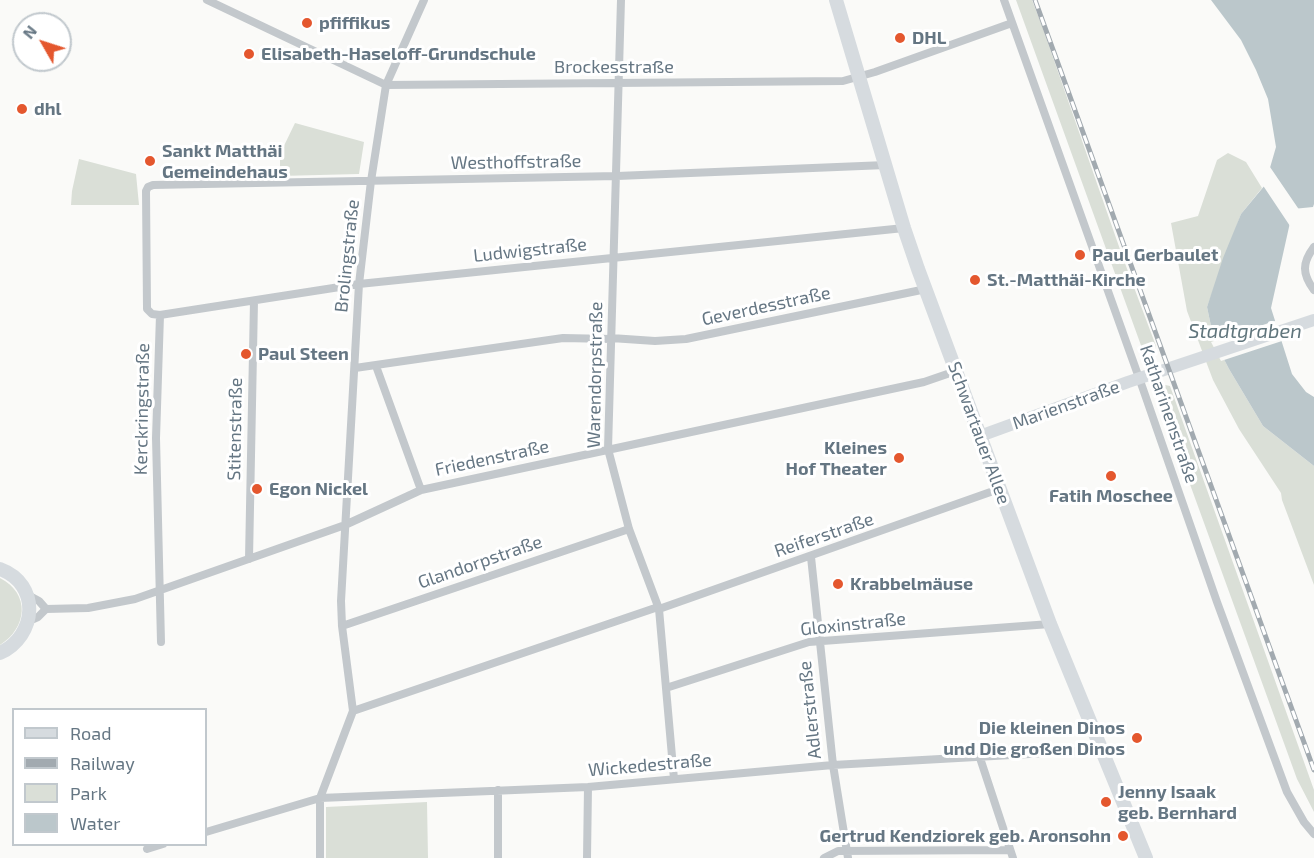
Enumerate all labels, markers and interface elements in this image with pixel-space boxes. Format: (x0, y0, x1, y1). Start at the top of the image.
north arrow (12, 12, 72, 72)
place label: pfiffikus (319, 12, 390, 34)
marker: pfiffikus (300, 16, 314, 30)
text: N (18, 21, 40, 42)
place label: DHL (912, 27, 946, 49)
marker: DHL (893, 31, 907, 45)
place label: Elisabeth-Haseloff-Grundschule (261, 43, 536, 65)
marker: Elisabeth-Haseloff-Grundschule (242, 47, 256, 61)
street label: Brockesstraße (554, 56, 674, 78)
place label: dhl (34, 98, 61, 120)
marker: dhl (15, 102, 29, 116)
place label: Sankt Matthäi Gemeindehaus (162, 140, 288, 182)
street label: Westhoffstraße (450, 150, 582, 174)
marker: Sankt Matthäi Gemeindehaus (143, 154, 157, 168)
street label: Brolingstraße (330, 198, 364, 314)
street label: Ludwigstraße (472, 233, 588, 267)
place label: Paul Gerbaulet (1092, 244, 1218, 266)
marker: Paul Gerbaulet (1073, 248, 1087, 262)
place label: St.-Matthäi-Kirche (987, 269, 1146, 291)
marker: St.-Matthäi-Kirche (968, 273, 982, 287)
street label: Geverdesstraße (700, 282, 832, 330)
street label: Warendorpstraße (583, 301, 607, 449)
water label: Stadtgraben (1188, 319, 1302, 343)
street label: Katharinenstraße (1135, 342, 1203, 486)
street label: Kerckringstraße (130, 343, 154, 475)
place label: Paul Steen (258, 343, 349, 365)
marker: Paul Steen (239, 347, 253, 361)
street label: Schwartauer Allee (943, 359, 1015, 507)
street label: Marienstraße (1009, 376, 1123, 434)
street label: Stitenstraße (223, 377, 247, 481)
street label: Friedenstraße (433, 435, 551, 481)
place label: Kleines Hof Theater (786, 437, 887, 480)
marker: Kleines Hof Theater (892, 451, 906, 465)
marker: Fatih Moschee (1104, 469, 1118, 483)
place label: Egon Nickel (269, 478, 368, 500)
marker: Egon Nickel (250, 482, 264, 496)
place label: Fatih Moschee (1049, 485, 1173, 507)
street label: Reiferstraße (771, 508, 877, 562)
street label: Glandorpstraße (415, 531, 545, 593)
place label: Krabbelmäuse (850, 573, 973, 595)
marker: Krabbelmäuse (831, 577, 845, 591)
street label: Gloxinstraße (799, 608, 907, 640)
street label: Adlerstraße (794, 660, 826, 760)
legend (12, 708, 207, 846)
place label: Die kleinen Dinos und Die großen Dinos (943, 717, 1125, 760)
text: Road (70, 722, 111, 744)
marker: Die kleinen Dinos und Die großen Dinos (1130, 731, 1144, 745)
street label: Wickedestraße (587, 749, 713, 781)
text: Railway (70, 752, 135, 774)
place label: Jenny Isaak geb. Bernhard (1118, 781, 1237, 824)
text: Park (70, 782, 107, 804)
marker: Jenny Isaak geb. Bernhard (1099, 795, 1113, 809)
text: Water (70, 812, 120, 834)
place label: Gertrud Kendziorek geb. Aronsohn (820, 825, 1111, 847)
marker: Gertrud Kendziorek geb. Aronsohn (1116, 829, 1130, 843)

